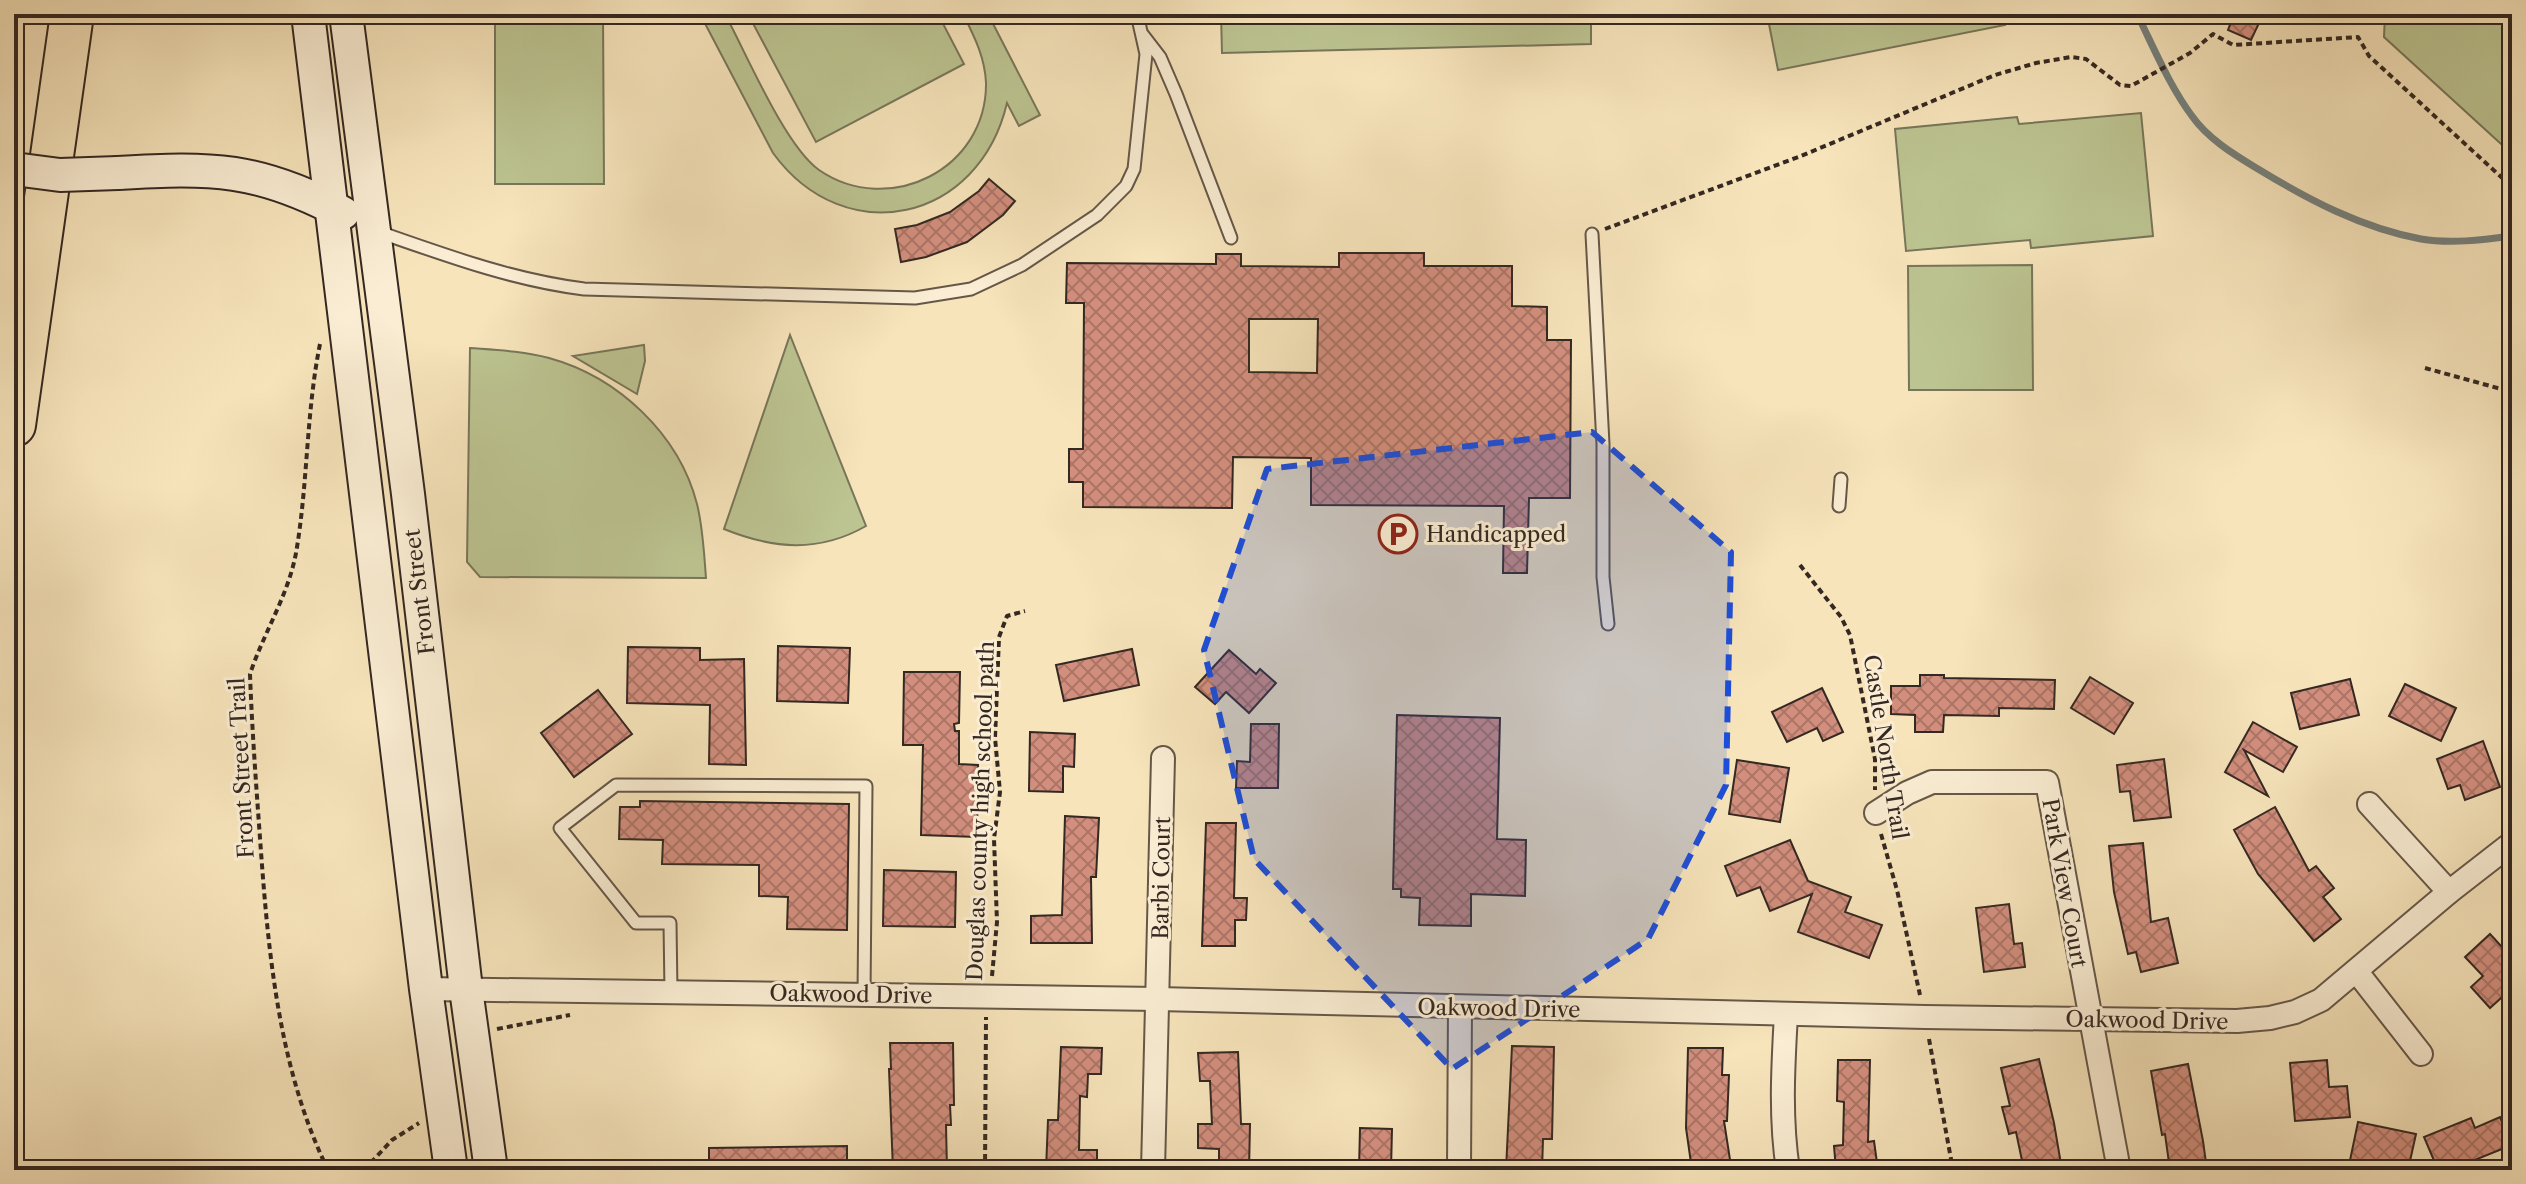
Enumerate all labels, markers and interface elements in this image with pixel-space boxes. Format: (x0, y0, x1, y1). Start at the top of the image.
parking icon: Handicapped (1377, 513, 1419, 555)
place label: Handicapped (1426, 521, 1566, 548)
street label: Front Street (398, 527, 441, 656)
street label: Douglas county high school path (961, 640, 1000, 982)
street label: Castle North Trail (1858, 653, 1914, 842)
street label: Front Street Trail (223, 676, 260, 859)
street label: Park View Court (2036, 796, 2093, 970)
street label: Barbi Court (1147, 816, 1176, 940)
street label: Oakwood Drive (769, 980, 933, 1009)
street label: Oakwood Drive (1417, 994, 1581, 1023)
street label: Oakwood Drive (2065, 1006, 2229, 1035)

